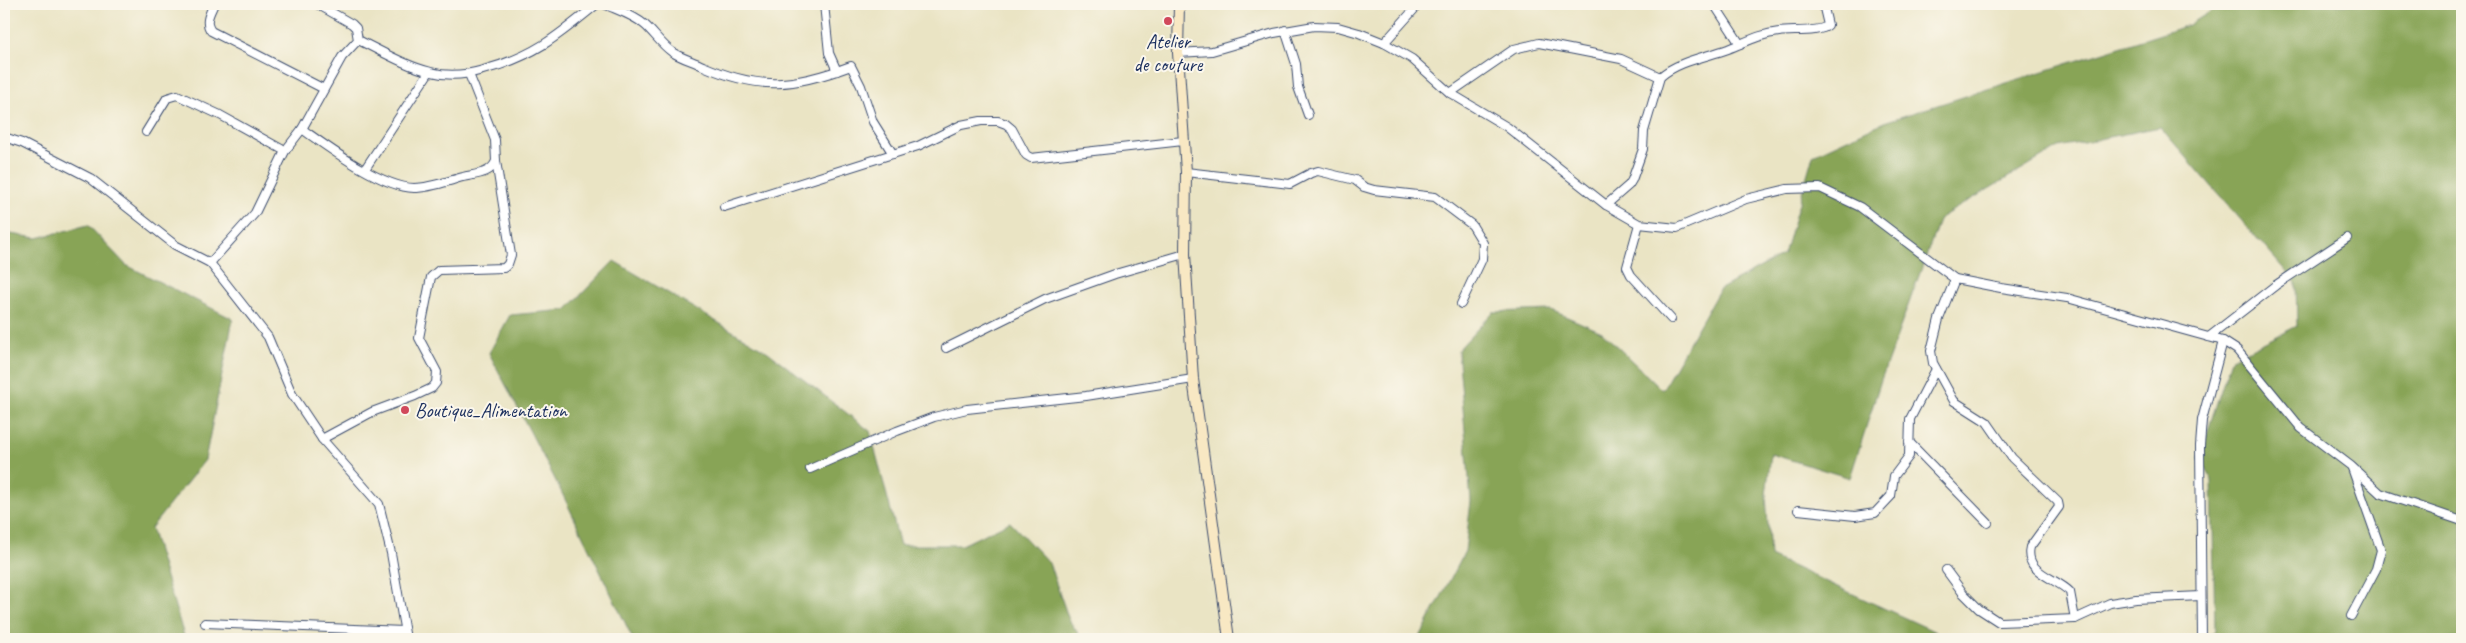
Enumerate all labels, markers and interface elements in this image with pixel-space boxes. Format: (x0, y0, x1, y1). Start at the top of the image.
marker: Atelier de couture (1162, 15, 1174, 27)
place label: Atelier de couture (1134, 29, 1204, 77)
place label: Boutique_Alimentation (415, 398, 568, 423)
marker: Boutique_Alimentation (399, 404, 411, 416)

